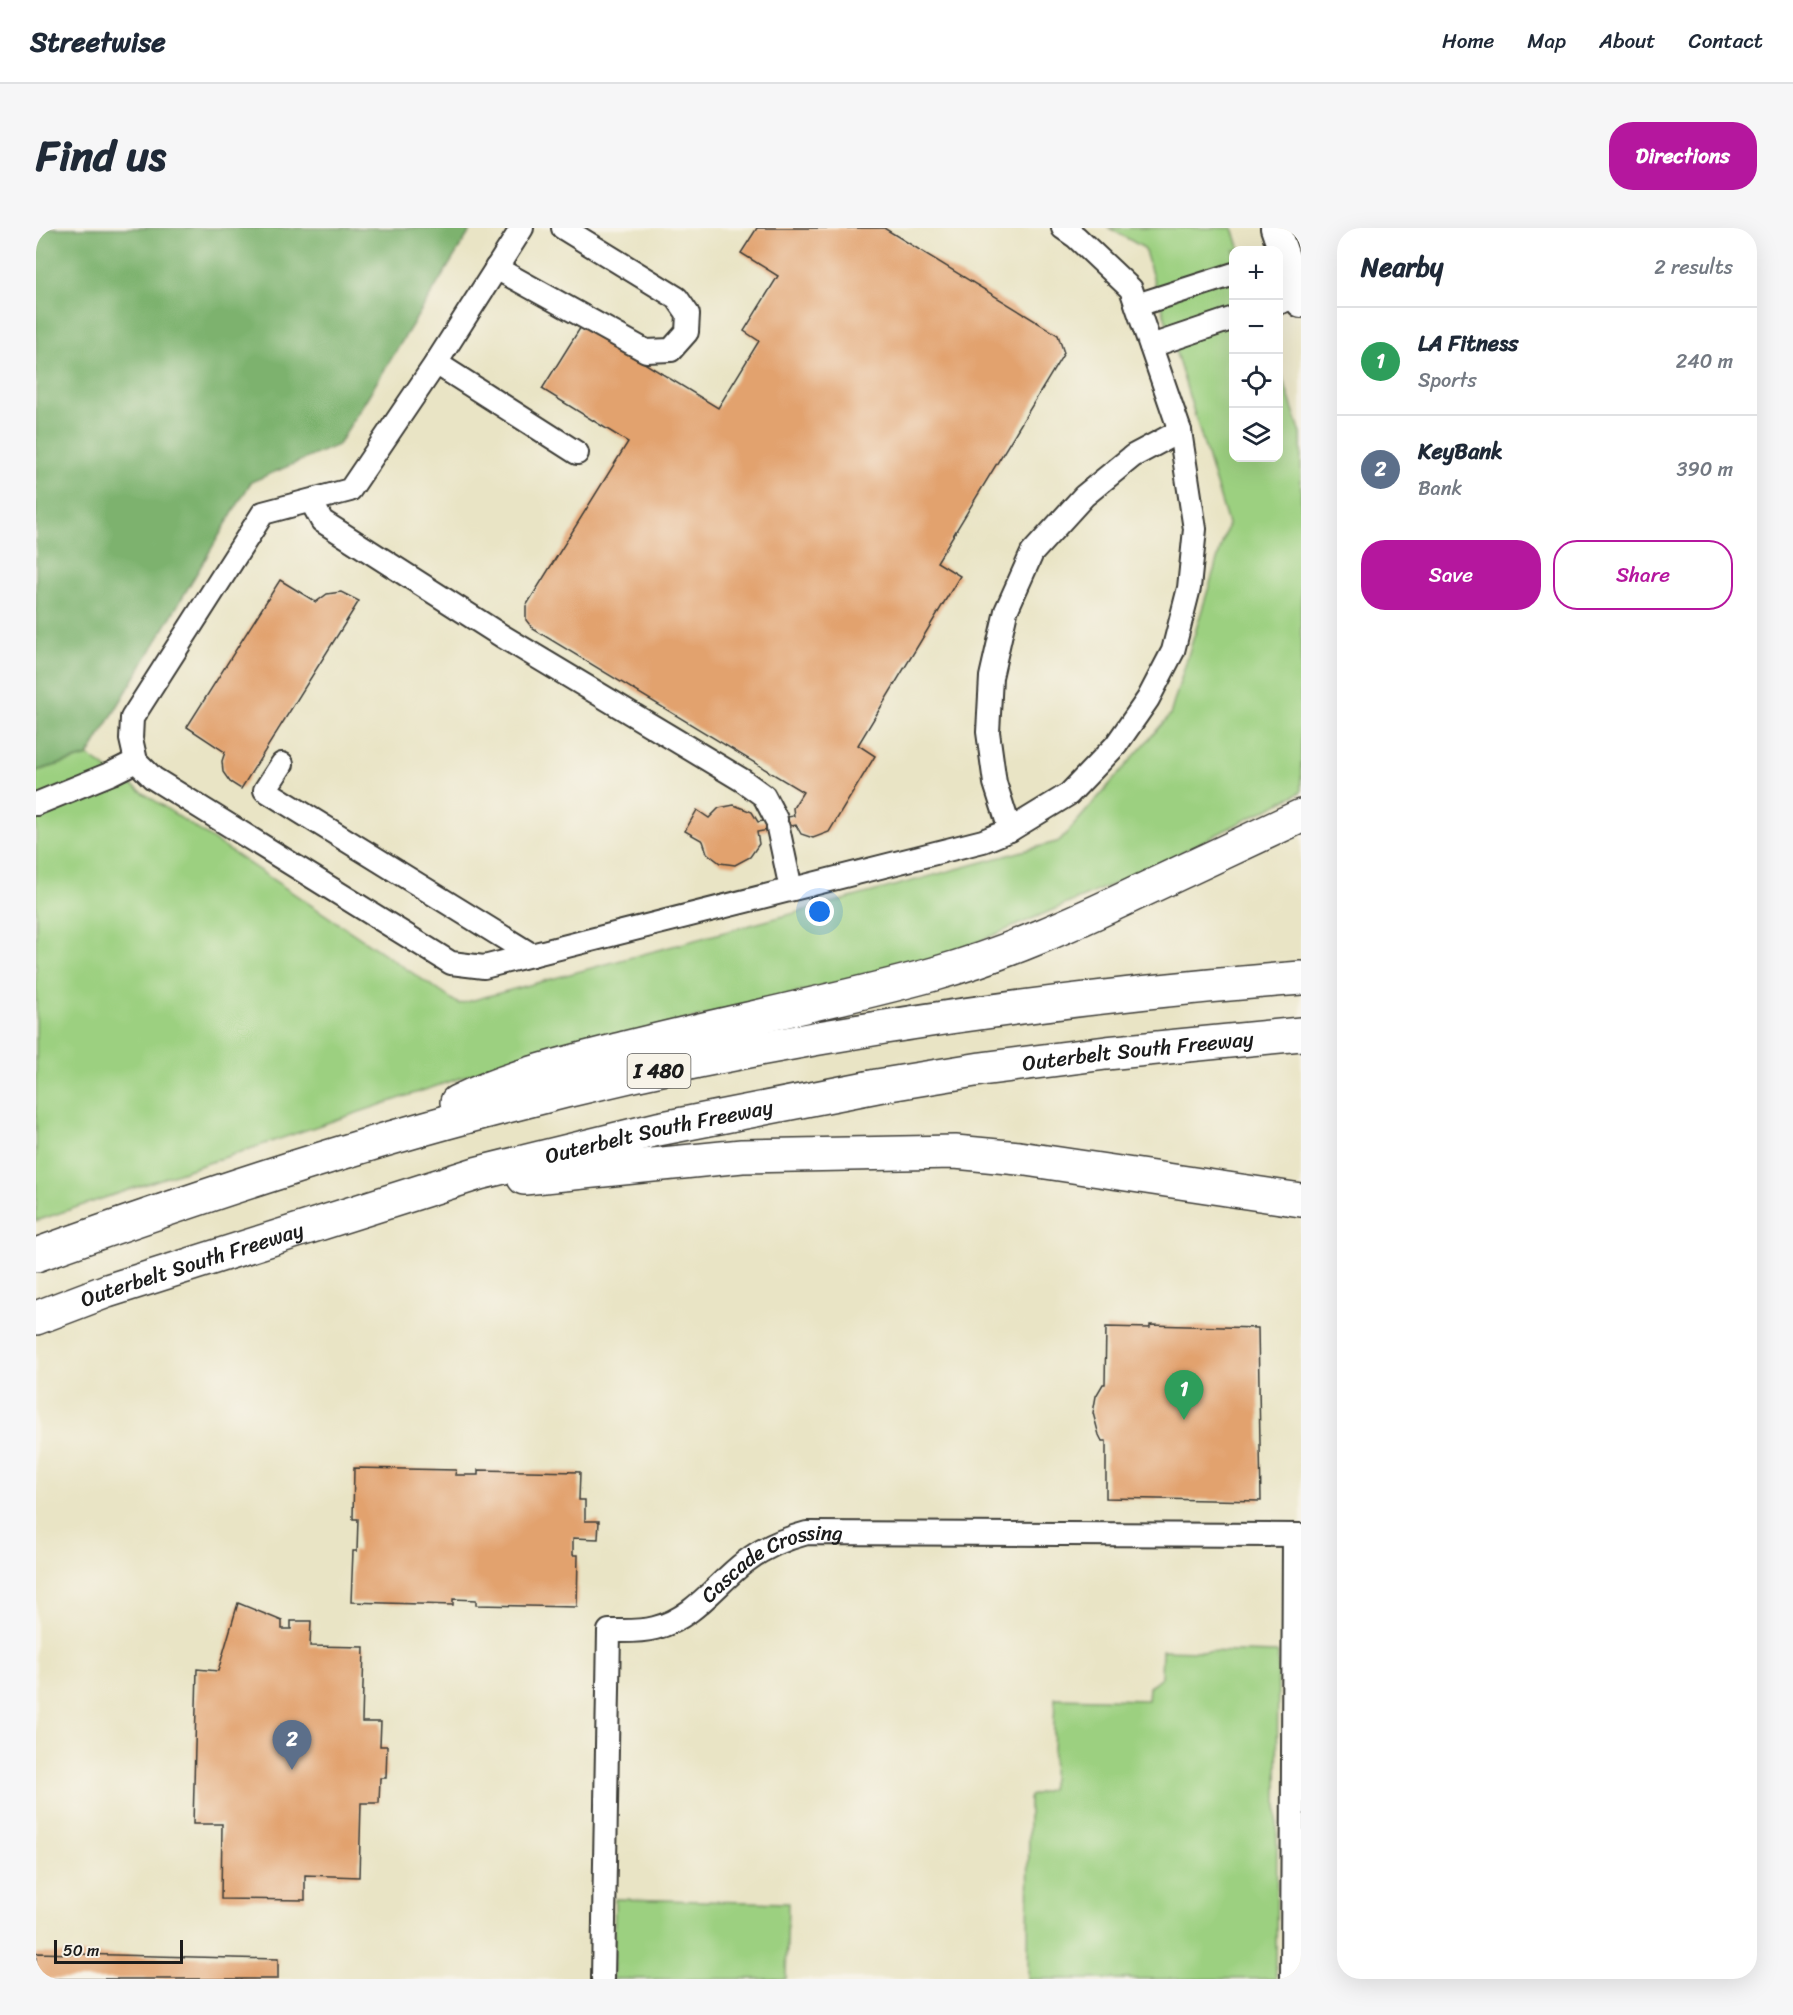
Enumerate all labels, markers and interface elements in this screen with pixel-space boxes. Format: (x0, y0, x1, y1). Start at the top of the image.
text: Streetwise (30, 17, 166, 66)
text: Home (1442, 22, 1494, 60)
text: Map (1527, 22, 1566, 60)
text: About (1599, 22, 1656, 60)
text: Contact (1689, 22, 1763, 60)
text: Find us (36, 119, 166, 193)
button: Directions (1609, 122, 1757, 190)
text: Nearby (1361, 244, 1443, 290)
map controls (1229, 246, 1283, 462)
button: + (1229, 246, 1283, 300)
text: 2 results (1654, 250, 1733, 285)
button: − (1229, 300, 1283, 354)
text: LA Fitness (1418, 324, 1518, 363)
text: 1 (1376, 344, 1385, 379)
text: 240 m (1676, 344, 1733, 379)
button: locate (1229, 354, 1283, 408)
text: Sports (1418, 363, 1477, 398)
button: layers (1229, 408, 1283, 462)
text: KeyBank (1418, 432, 1503, 471)
text: 2 (1375, 452, 1386, 487)
text: 390 m (1677, 452, 1733, 487)
text: Bank (1418, 471, 1462, 506)
button: Save (1361, 540, 1541, 610)
button: Share (1553, 540, 1733, 610)
your location (805, 897, 834, 926)
street label: Outerbelt South Freeway (1020, 1020, 1255, 1083)
road number: I 480 (628, 1054, 690, 1088)
street label: Outerbelt South Freeway (541, 1088, 776, 1175)
street label: Outerbelt South Freeway (75, 1211, 309, 1318)
pin: 1 (1164, 1370, 1204, 1420)
street label: Cascade Crossing (692, 1514, 843, 1613)
pin: 2 (272, 1720, 312, 1770)
text: 50 m (63, 1936, 99, 1965)
scale bar (54, 1937, 183, 1964)

